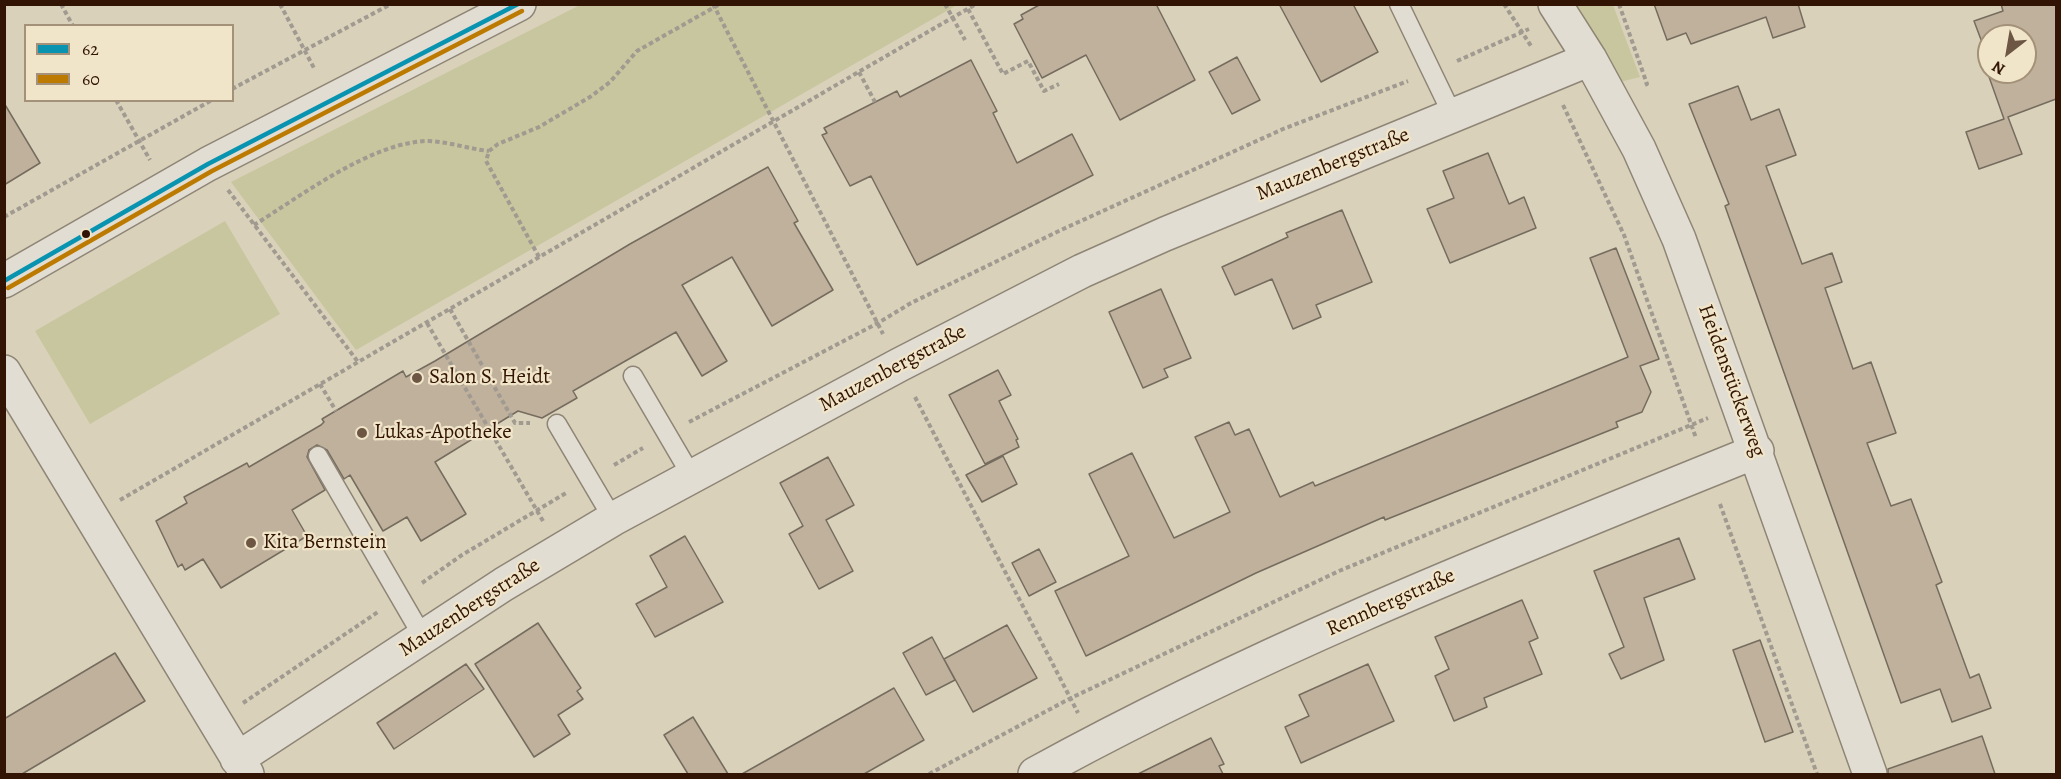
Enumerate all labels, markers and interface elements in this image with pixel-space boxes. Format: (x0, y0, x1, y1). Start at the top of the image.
legend (24, 24, 234, 102)
north arrow (1977, 24, 2037, 84)
text: 62 (82, 37, 99, 61)
text: N (1988, 55, 2009, 80)
text: 60 (82, 67, 100, 91)
street label: Mauzenbergstraße (1253, 123, 1413, 207)
unlabelled marker (80, 228, 92, 240)
street label: Heidenstückerweg (1692, 301, 1770, 461)
street label: Mauzenbergstraße (815, 320, 971, 418)
place label: Salon S. Heidt (429, 365, 550, 391)
marker: Salon S. Heidt (410, 371, 424, 385)
place label: Lukas-Apotheke (374, 420, 512, 446)
marker: Lukas-Apotheke (355, 426, 369, 440)
place label: Kita Bernstein (263, 530, 386, 556)
marker: Kita Bernstein (244, 536, 258, 550)
street label: Mauzenbergstraße (395, 553, 545, 663)
street label: Rennbergstraße (1323, 563, 1459, 643)

